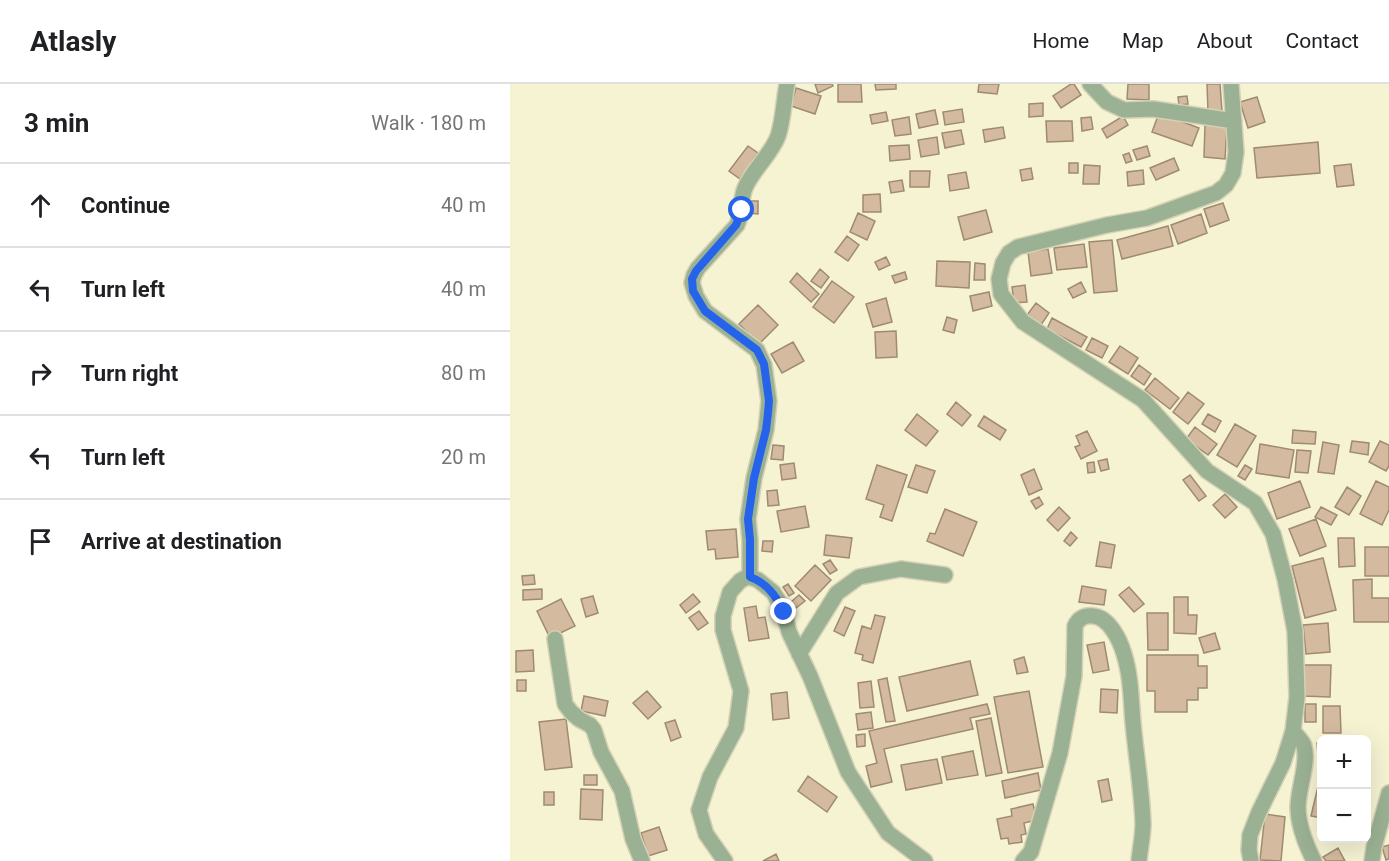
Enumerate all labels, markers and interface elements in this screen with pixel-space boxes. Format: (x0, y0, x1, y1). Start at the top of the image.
text: Atlasly (30, 25, 116, 58)
text: Home (1033, 29, 1089, 53)
text: Map (1122, 29, 1164, 53)
text: About (1197, 29, 1253, 53)
text: Contact (1286, 29, 1359, 53)
text: 3 min (24, 108, 89, 138)
text: Walk · 180 m (371, 111, 486, 135)
icon: ahead (24, 189, 57, 222)
text: Continue (81, 193, 170, 218)
text: 40 m (441, 193, 486, 217)
route start (728, 196, 754, 222)
icon: left (24, 273, 57, 306)
text: Turn left (81, 277, 165, 302)
text: 40 m (441, 277, 486, 301)
icon: right (24, 357, 57, 390)
text: Turn right (81, 361, 178, 386)
text: 80 m (441, 361, 486, 385)
icon: left (24, 441, 57, 474)
text: Turn left (81, 445, 165, 470)
text: 20 m (441, 445, 486, 469)
icon: arrive (24, 525, 57, 558)
text: Arrive at destination (81, 529, 282, 554)
route end (770, 598, 796, 624)
map controls (1317, 735, 1371, 843)
button: + (1317, 735, 1371, 789)
button: − (1317, 789, 1371, 843)

